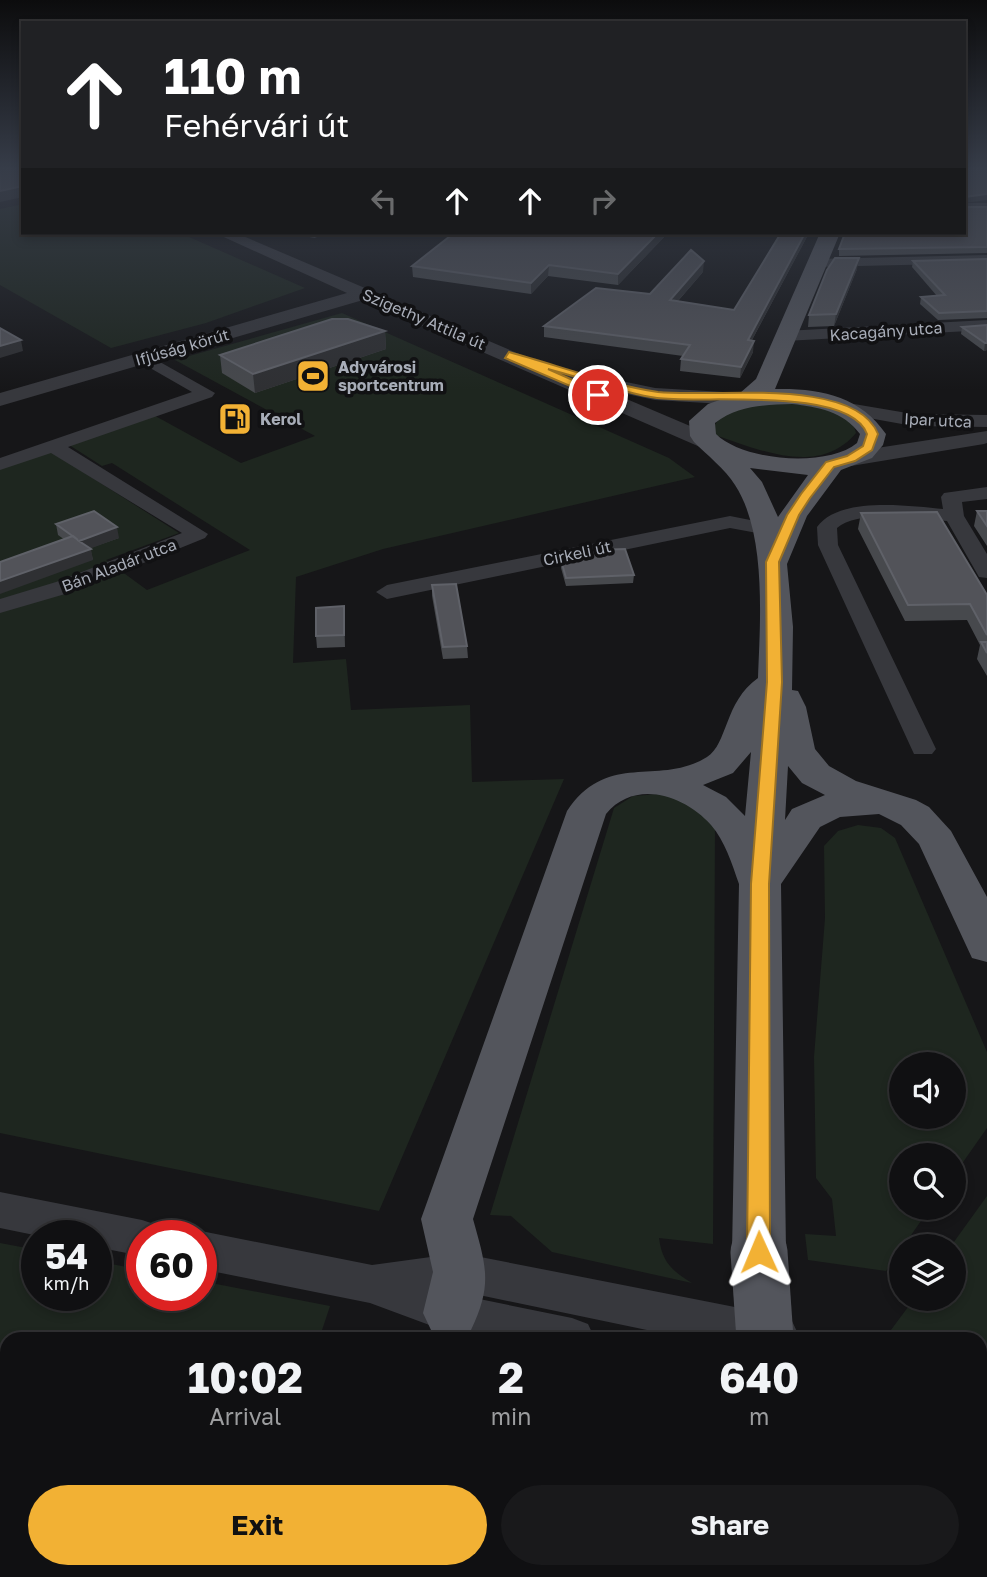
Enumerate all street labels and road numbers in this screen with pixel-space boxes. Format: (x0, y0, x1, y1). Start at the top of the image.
street label: Szigethy Attila út (359, 284, 489, 354)
street label: Kacagány utca (829, 317, 943, 345)
street label: Ifjúság körút (133, 324, 231, 370)
street label: Ipar utca (904, 408, 972, 432)
street label: Bán Aladár utca (59, 534, 179, 596)
street label: Cirkeli út (541, 536, 613, 570)

